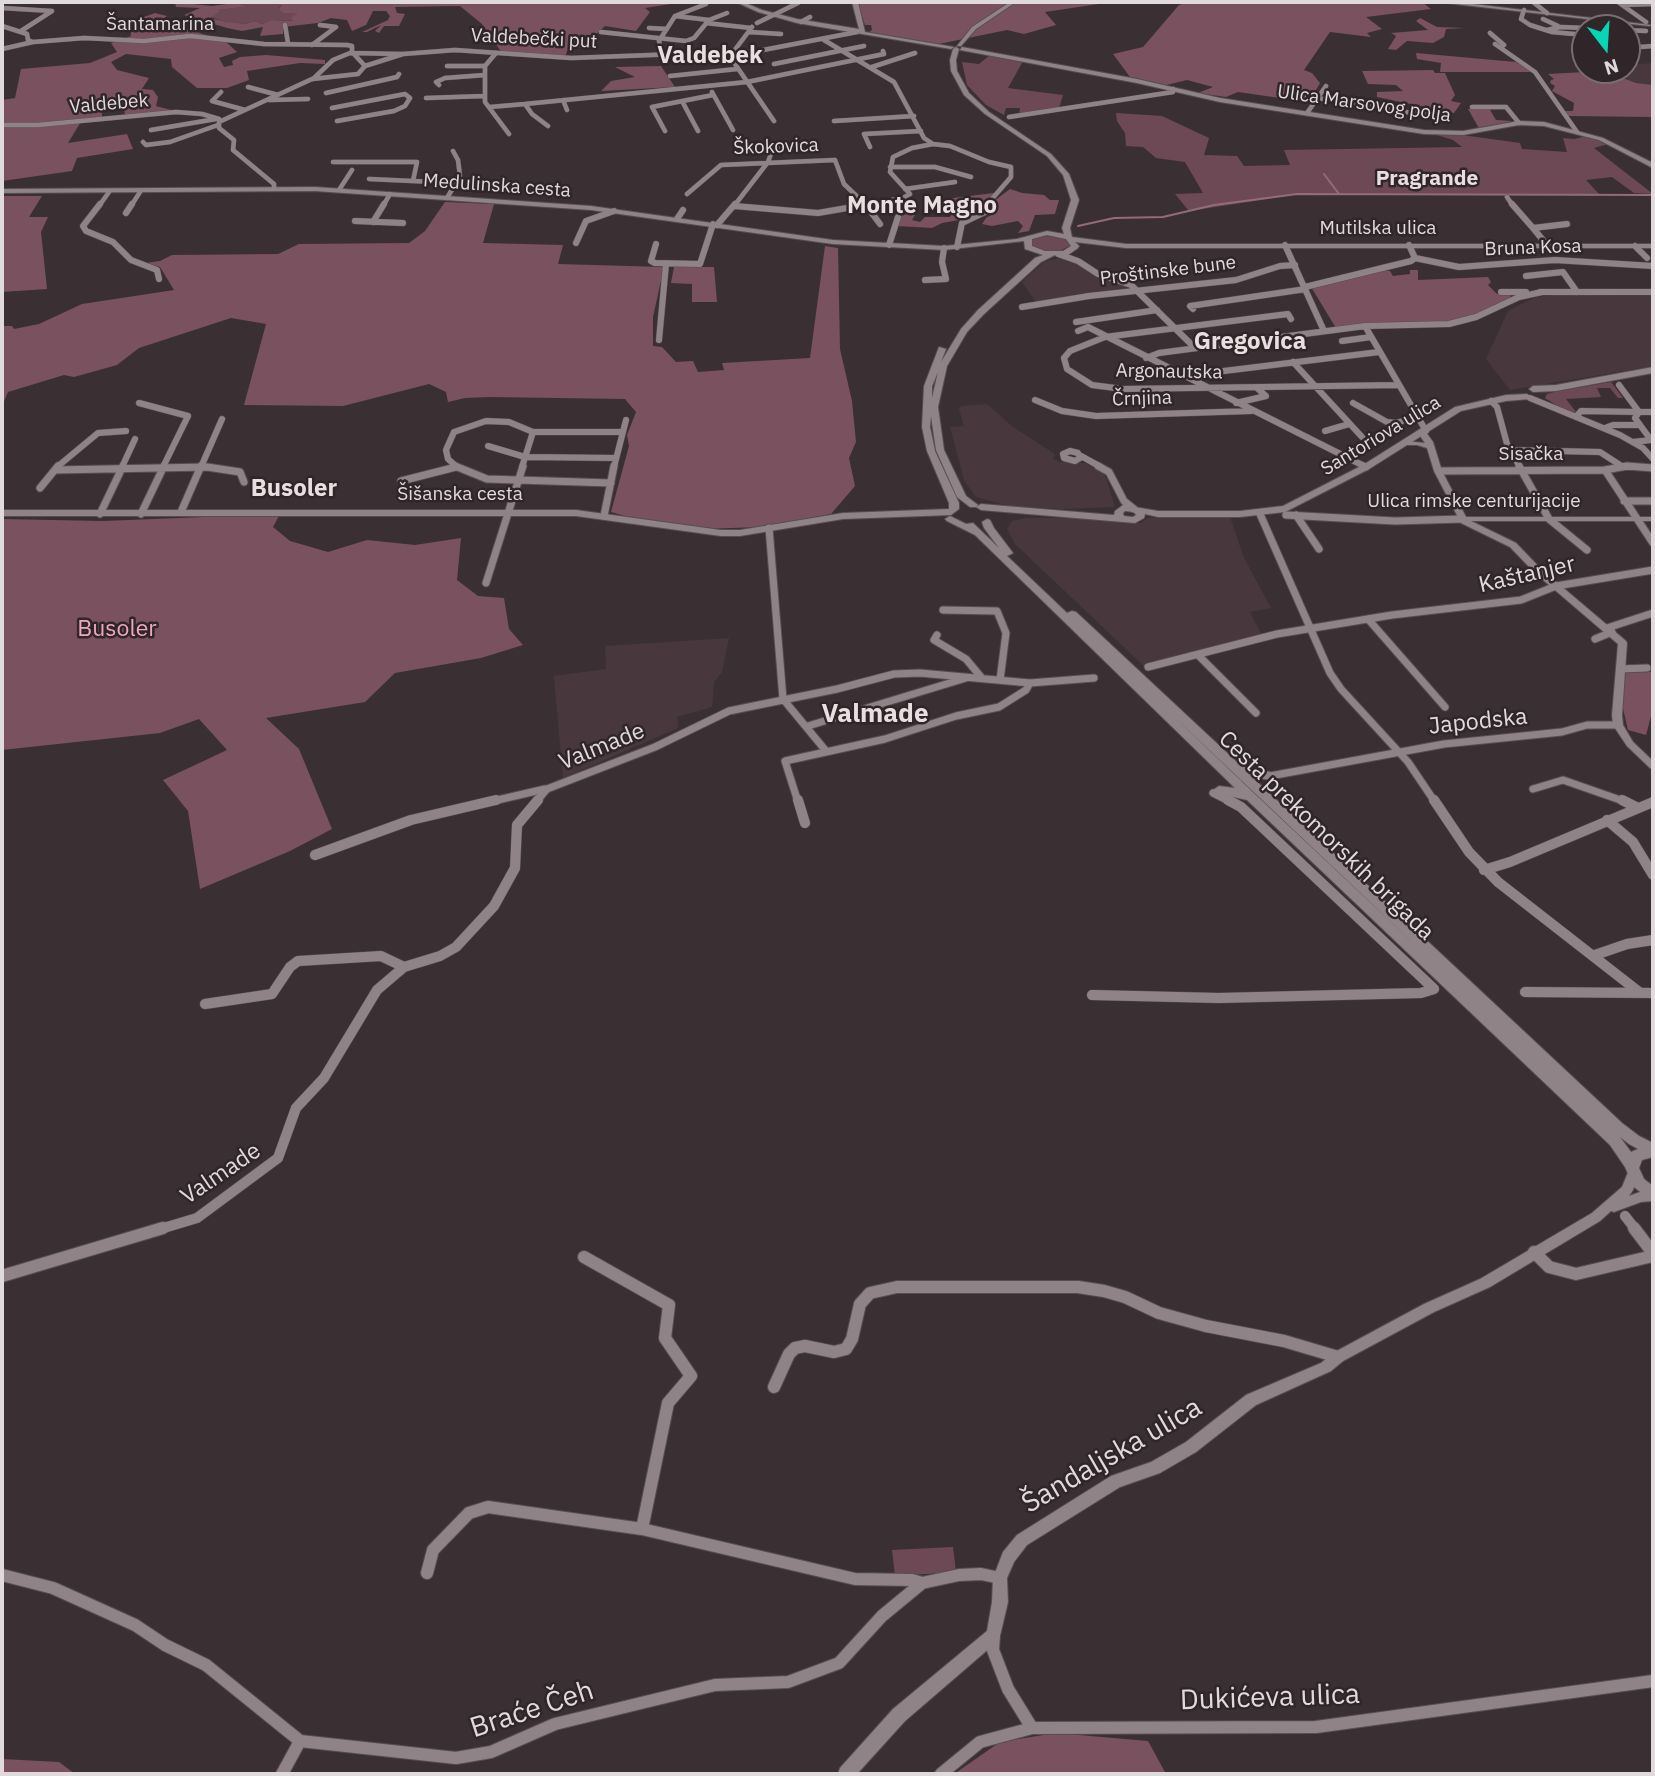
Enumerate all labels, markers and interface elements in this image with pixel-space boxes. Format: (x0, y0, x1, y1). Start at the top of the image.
street label: Šantamarina (106, 14, 214, 36)
north arrow (1571, 14, 1641, 84)
street label: Valdebečki put (470, 24, 598, 54)
district label: Valdebek (657, 42, 763, 70)
text: N (1601, 54, 1622, 81)
street label: Ulica Marsovog polja (1276, 81, 1452, 127)
street label: Valdebek (69, 89, 149, 119)
street label: Škokovica (733, 134, 819, 160)
district label: Pragrande (1376, 166, 1478, 192)
street label: Medulinska cesta (422, 169, 572, 203)
district label: Monte Magno (847, 192, 997, 220)
street label: Mutilska ulica (1319, 218, 1437, 240)
street label: Bruna Kosa (1484, 235, 1582, 261)
street label: Proštinske bune (1099, 251, 1237, 291)
district label: Gregovica (1194, 328, 1306, 356)
street label: Argonautska (1115, 360, 1223, 384)
street label: Črnjina (1112, 387, 1172, 411)
street label: Santoriova ulica (1317, 391, 1445, 481)
street label: Sisačka (1499, 444, 1563, 466)
district label: Busoler (251, 475, 337, 503)
street label: Šišanska cesta (397, 484, 523, 506)
street label: Ulica rimske centurijacije (1367, 491, 1581, 513)
street label: Kaštanjer (1476, 551, 1578, 599)
park label: Busoler (77, 615, 157, 643)
district label: Valmade (822, 698, 928, 730)
street label: Japodska (1427, 703, 1529, 741)
street label: Valmade (555, 717, 649, 777)
street label: Cesta prekomorskih brigada (1212, 726, 1440, 946)
street label: Valmade (176, 1137, 266, 1211)
street label: Šandaljska ulica (1016, 1391, 1208, 1521)
street label: Braće Čeh (466, 1674, 598, 1746)
street label: Dukićeva ulica (1179, 1678, 1361, 1718)

